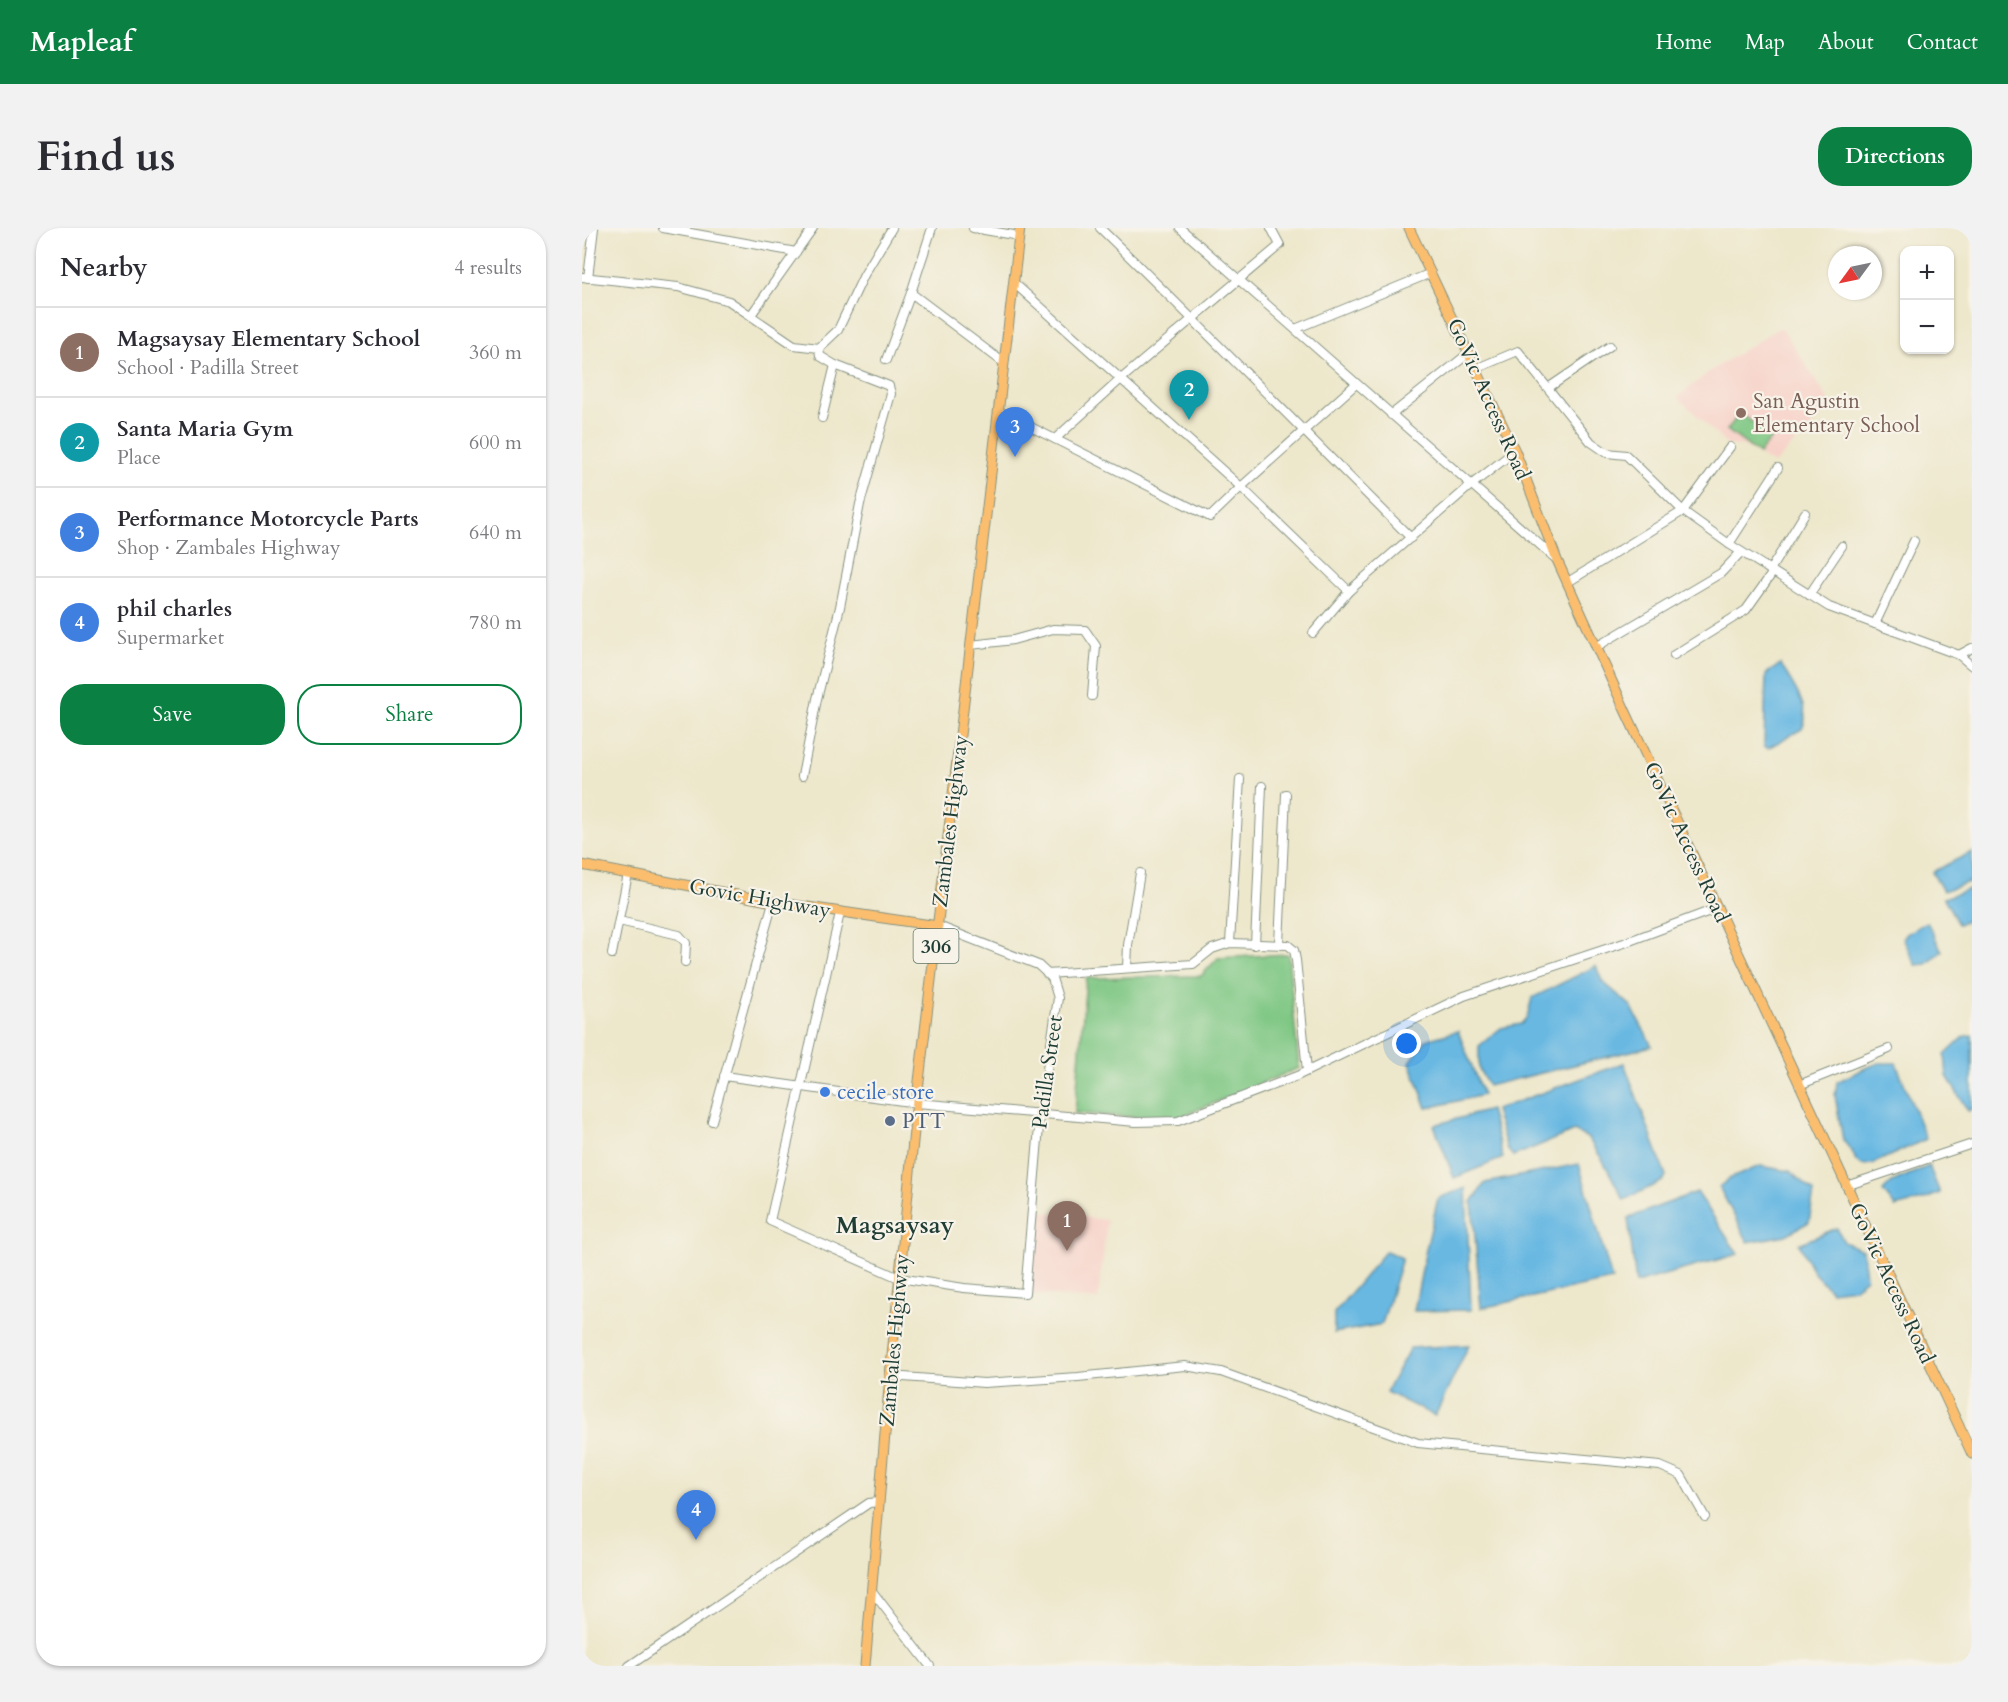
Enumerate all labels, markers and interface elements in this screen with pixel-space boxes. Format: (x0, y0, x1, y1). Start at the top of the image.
text: Mapleaf (30, 23, 133, 61)
text: Home (1656, 28, 1712, 57)
text: Map (1745, 28, 1785, 57)
text: About (1818, 28, 1874, 57)
text: Contact (1907, 28, 1978, 57)
button: Directions (1818, 127, 1972, 186)
text: Find us (36, 128, 176, 185)
north arrow (1828, 246, 1882, 300)
map controls (1900, 246, 1954, 354)
button: + (1900, 246, 1954, 300)
text: Nearby (60, 250, 148, 285)
text: 4 results (454, 254, 522, 281)
button: − (1900, 300, 1954, 354)
street label: GoVic Access Road (1440, 314, 1537, 485)
text: Magsaysay Elementary School (117, 324, 420, 354)
text: 1 (74, 339, 85, 366)
text: 360 m (469, 339, 522, 366)
text: School · Padilla Street (117, 354, 299, 381)
pin: 2 (1170, 370, 1208, 420)
place label: San Agustin Elementary School (1753, 387, 1920, 440)
marker: San Agustin Elementary School (1734, 406, 1748, 420)
pin: 3 (996, 408, 1034, 457)
text: Santa Maria Gym (117, 414, 293, 444)
text: 2 (74, 429, 85, 456)
text: 600 m (469, 429, 522, 456)
text: Place (117, 444, 161, 471)
text: Performance Motorcycle Parts (117, 504, 419, 534)
text: 3 (74, 519, 85, 546)
text: 640 m (469, 519, 522, 546)
text: Shop · Zambales Highway (117, 534, 340, 561)
text: phil charles (117, 594, 232, 624)
text: 4 (74, 609, 85, 636)
text: 780 m (469, 609, 522, 636)
text: Supermarket (117, 624, 224, 651)
button: Save (60, 684, 285, 745)
button: Share (297, 684, 522, 745)
street label: Zambales Highway (926, 733, 975, 909)
street label: GoVic Access Road (1637, 757, 1736, 927)
street label: Govic Highway (687, 872, 833, 925)
road number: 306 (914, 929, 958, 963)
street label: Padilla Street (1025, 1013, 1070, 1131)
your location (1392, 1029, 1421, 1058)
place label: cecile store (837, 1078, 934, 1107)
marker: cecile store (818, 1085, 832, 1099)
place label: PTT (902, 1107, 945, 1136)
marker: PTT (883, 1114, 897, 1128)
street label: GoVic Access Road (1842, 1198, 1941, 1368)
pin: 1 (1048, 1202, 1086, 1251)
district label: Magsaysay (836, 1209, 955, 1242)
street label: Zambales Highway (872, 1252, 917, 1428)
pin: 4 (676, 1490, 716, 1540)

